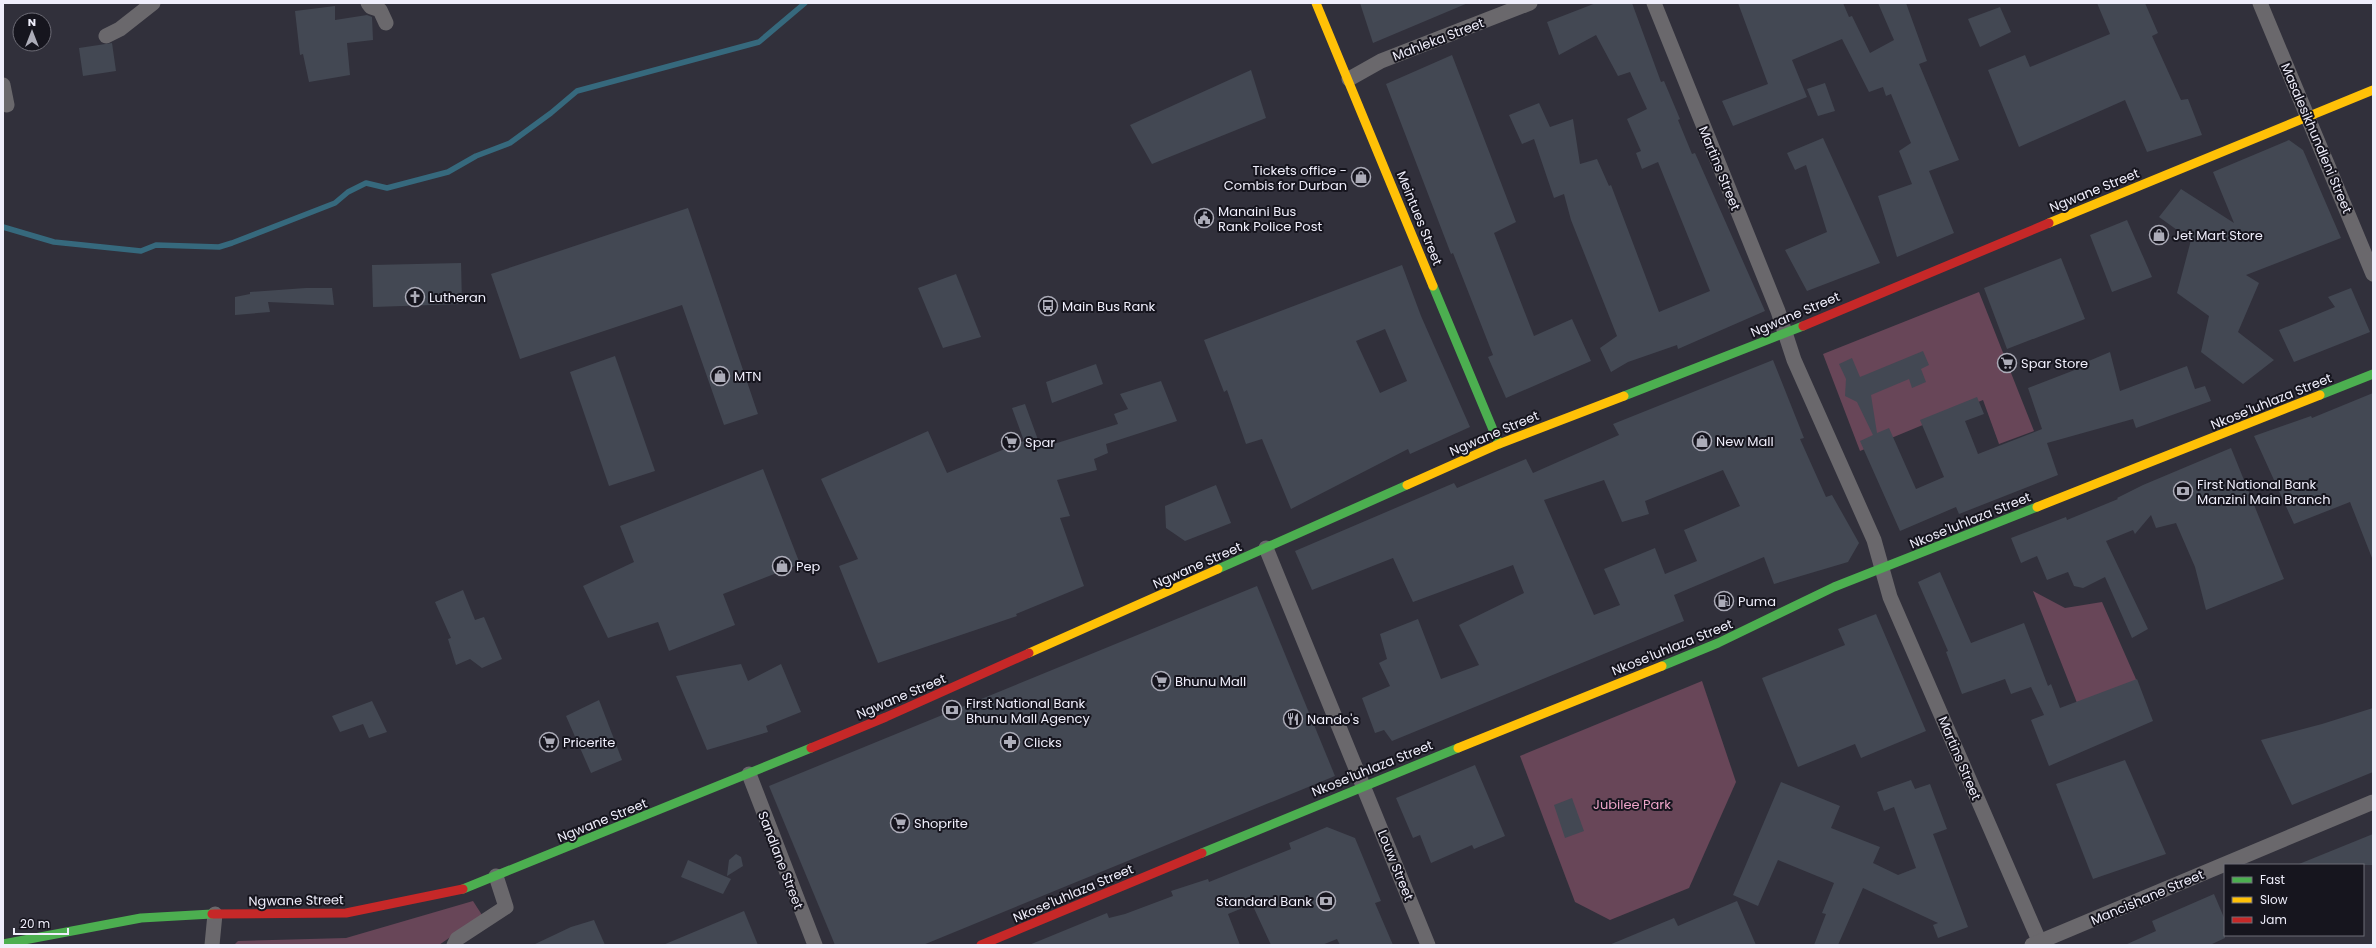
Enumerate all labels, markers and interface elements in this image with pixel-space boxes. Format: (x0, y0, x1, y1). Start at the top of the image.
north arrow (12, 12, 52, 52)
street label: Mahleka Street (1390, 13, 1487, 66)
text: N (28, 14, 36, 30)
street label: Masalesikhundleni Street (2276, 60, 2357, 217)
street label: Martins Street (1694, 123, 1745, 213)
place label: Tickets office - Combis for Durban (1224, 161, 1347, 195)
street label: Ngwane Street (2046, 164, 2142, 217)
shop icon: Tickets office - Combis for Durban (1350, 166, 1372, 188)
street label: Meintues Street (1392, 168, 1447, 268)
place label: Manaini Bus Rank Police Post (1218, 202, 1322, 236)
public building icon: Manaini Bus Rank Police Post (1193, 207, 1215, 229)
shop icon: Jet Mart Store (2148, 224, 2170, 246)
place label: Jet Mart Store (2173, 226, 2263, 245)
church icon: Lutheran (404, 286, 426, 308)
street label: Ngwane Street (1748, 287, 1843, 342)
place label: Lutheran (429, 288, 486, 307)
bus stop icon: Main Bus Rank (1037, 295, 1059, 317)
place label: Main Bus Rank (1062, 297, 1156, 316)
supermarket icon: Spar Store (1996, 352, 2018, 374)
place label: Spar Store (2021, 354, 2088, 373)
shop icon: MTN (709, 365, 731, 387)
place label: MTN (734, 367, 761, 386)
street label: Nkose'luhlaza Street (2208, 368, 2335, 434)
street label: Ngwane Street (1447, 406, 1542, 461)
shop icon: New Mall (1691, 430, 1713, 452)
supermarket icon: Spar (1000, 431, 1022, 453)
place label: New Mall (1716, 432, 1774, 451)
place label: Spar (1025, 433, 1055, 452)
place label: First National Bank Manzini Main Branch (2197, 475, 2331, 509)
bank icon: First National Bank Manzini Main Branch (2172, 480, 2194, 502)
street label: Nkose'luhlaza Street (1907, 487, 2034, 553)
street label: Ngwane Street (1150, 537, 1245, 594)
shop icon: Pep (771, 555, 793, 577)
place label: Pep (796, 557, 821, 576)
fuel station icon: Puma (1713, 590, 1735, 612)
place label: Puma (1738, 592, 1776, 611)
street label: Nkose'luhlaza Street (1609, 614, 1736, 680)
street label: Ngwane Street (854, 669, 949, 724)
supermarket icon: Bhunu Mall (1150, 670, 1172, 692)
place label: Bhunu Mall (1175, 672, 1246, 691)
place label: First National Bank Bhunu Mall Agency (966, 694, 1090, 728)
bank icon: First National Bank Bhunu Mall Agency (941, 699, 963, 721)
restaurant icon: Nando's (1282, 708, 1304, 730)
place label: Nando's (1307, 710, 1359, 729)
street label: Martins Street (1933, 713, 1986, 803)
supermarket icon: Pricerite (538, 731, 560, 753)
pharmacy icon: Clicks (999, 731, 1021, 753)
place label: Pricerite (563, 733, 615, 752)
place label: Clicks (1024, 733, 1062, 752)
street label: Nkose'luhlaza Street (1309, 735, 1436, 801)
street label: Ngwane Street (554, 794, 650, 847)
park label: Jubilee Park (1593, 795, 1671, 814)
street label: Sandlane Street (753, 808, 808, 912)
supermarket icon: Shoprite (889, 812, 911, 834)
place label: Shoprite (914, 814, 968, 833)
street label: Louw Street (1373, 827, 1418, 904)
street label: Nkose'luhlaza Street (1010, 859, 1137, 927)
legend (2224, 864, 2364, 936)
street label: Mancishane Street (2088, 865, 2207, 930)
text: Fast (2260, 871, 2285, 888)
street label: Ngwane Street (248, 890, 344, 911)
bank icon: Standard Bank (1315, 890, 1337, 912)
text: Slow (2260, 891, 2288, 908)
place label: Standard Bank (1216, 892, 1312, 911)
scale bar (14, 910, 68, 936)
text: Jam (2260, 911, 2287, 928)
text: 20 m (20, 915, 50, 932)

